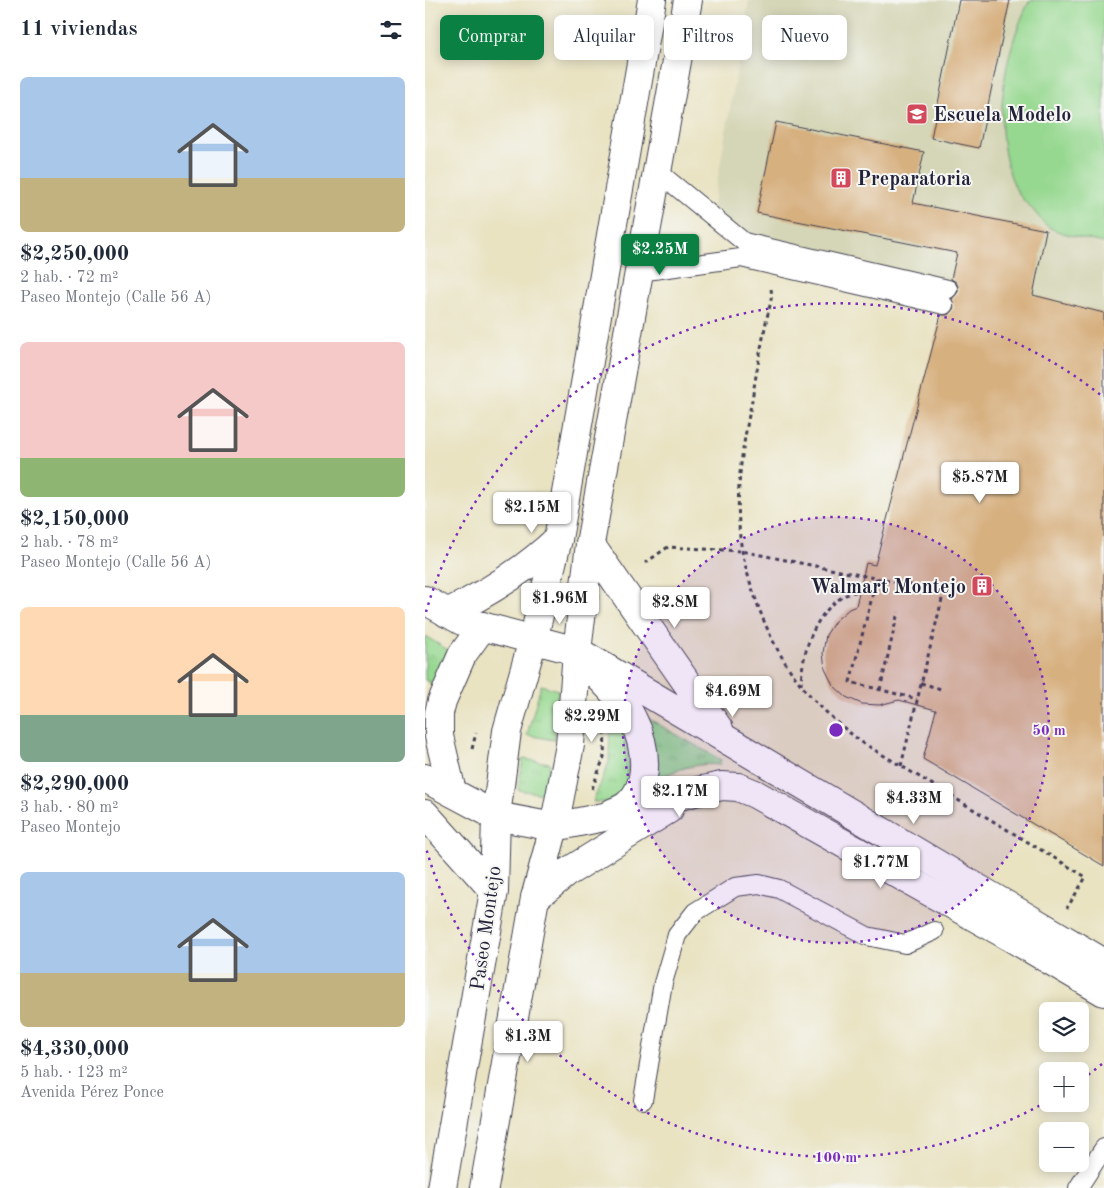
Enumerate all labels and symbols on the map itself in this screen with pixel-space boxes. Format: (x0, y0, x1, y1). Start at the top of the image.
school or university icon: Escuela Modelo (905, 102, 929, 126)
place label: Escuela Modelo (933, 106, 1071, 126)
building icon: Preparatoria (829, 166, 853, 190)
place label: Preparatoria (857, 170, 971, 190)
pin: $2.25M (619, 234, 701, 276)
pin: $5.87M (939, 462, 1021, 504)
pin: $2.15M (491, 492, 573, 534)
building icon: Walmart Montejo (970, 574, 994, 598)
place label: Walmart Montejo (810, 578, 966, 598)
pin: $1.96M (519, 582, 601, 625)
pin: $2.8M (640, 586, 710, 629)
pin: $4.69M (692, 676, 774, 718)
pin: $2.29M (551, 700, 633, 743)
centre of rings (827, 721, 845, 739)
text: 50 m (1032, 724, 1066, 739)
pin: $2.17M (639, 776, 721, 818)
pin: $4.33M (873, 782, 955, 825)
pin: $1.77M (840, 846, 922, 889)
street label: Paseo Montejo (468, 864, 506, 992)
pin: $1.3M (493, 1020, 563, 1063)
text: 100 m (815, 1151, 857, 1166)

